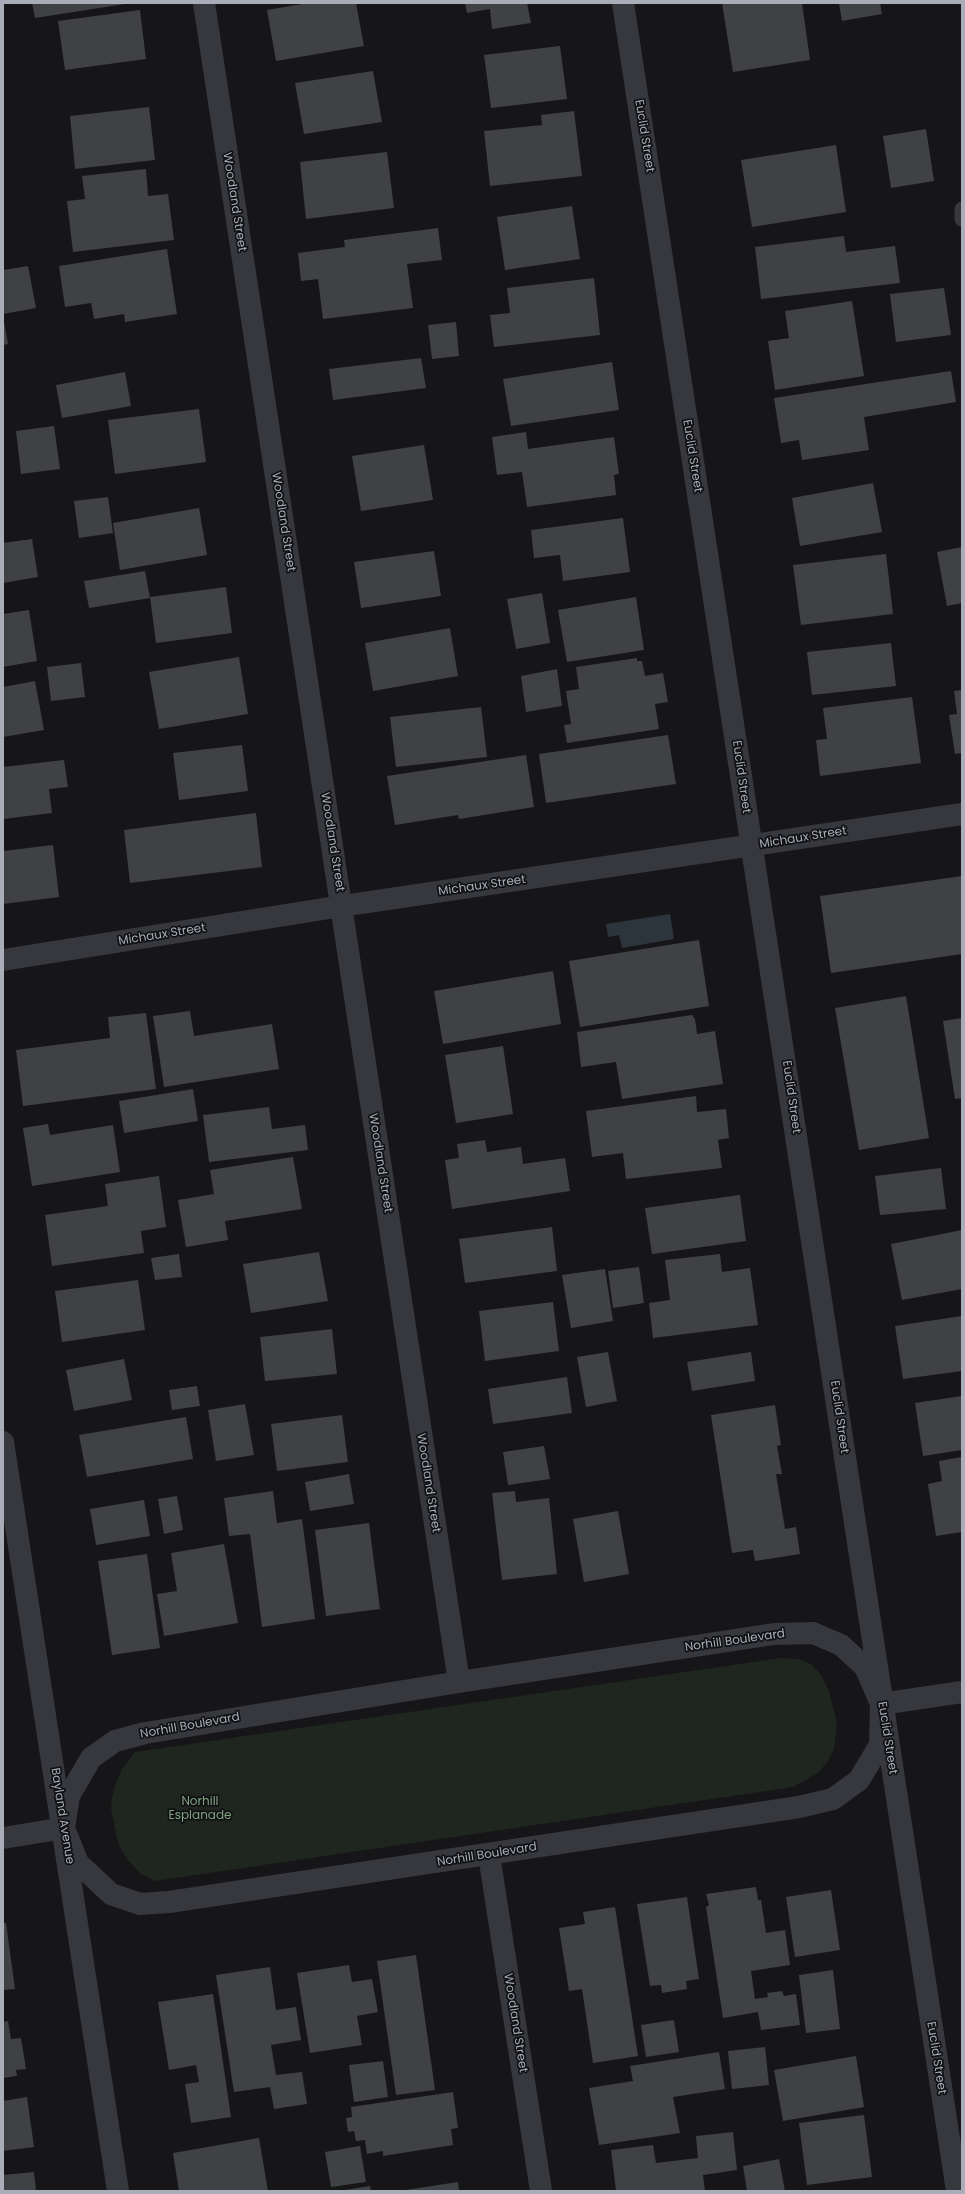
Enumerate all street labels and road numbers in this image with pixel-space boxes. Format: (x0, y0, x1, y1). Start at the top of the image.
street label: Euclid Street (631, 99, 657, 173)
street label: Woodland Street (219, 151, 249, 253)
street label: Euclid Street (679, 419, 705, 493)
street label: Woodland Street (268, 471, 298, 573)
street label: Euclid Street (729, 740, 753, 814)
street label: Woodland Street (317, 791, 347, 893)
street label: Michaux Street (758, 824, 848, 852)
street label: Michaux Street (437, 873, 527, 899)
street label: Michaux Street (117, 921, 207, 949)
street label: Euclid Street (779, 1060, 803, 1134)
street label: Woodland Street (365, 1112, 395, 1214)
street label: Euclid Street (827, 1380, 851, 1454)
street label: Woodland Street (413, 1432, 443, 1534)
street label: Norhill Boulevard (684, 1627, 786, 1655)
street label: Euclid Street (874, 1701, 900, 1775)
street label: Norhill Boulevard (139, 1710, 241, 1742)
street label: Bayland Avenue (47, 1767, 77, 1865)
street label: Norhill Boulevard (436, 1840, 538, 1870)
street label: Woodland Street (500, 1972, 530, 2074)
street label: Euclid Street (923, 2021, 949, 2095)

